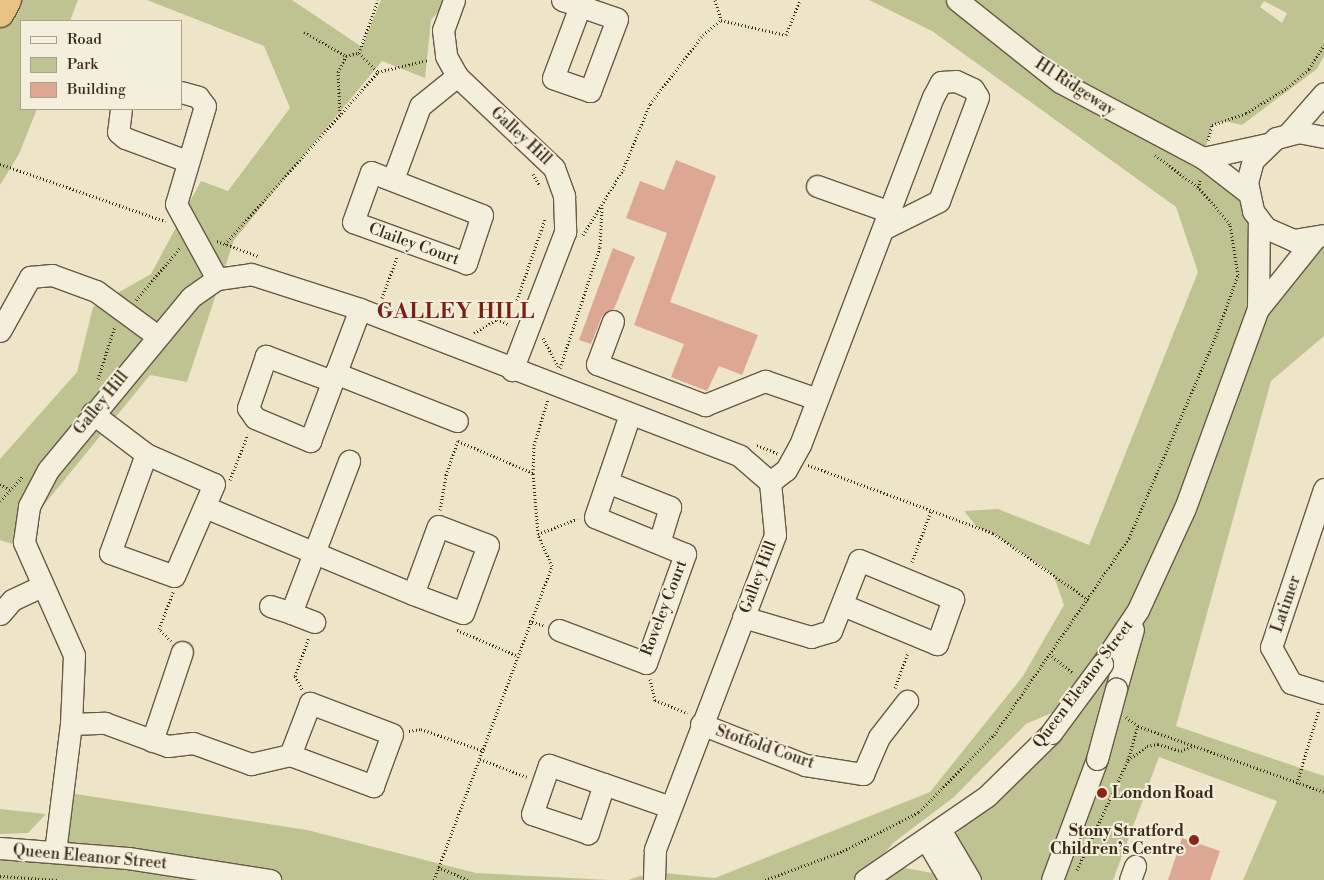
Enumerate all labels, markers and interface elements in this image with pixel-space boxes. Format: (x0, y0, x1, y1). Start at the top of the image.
legend (20, 20, 182, 110)
text: Road (67, 30, 102, 49)
street label: H1 Ridgeway (1031, 54, 1119, 120)
text: Park (67, 55, 98, 74)
text: Building (67, 80, 126, 99)
street label: Galley Hill (487, 103, 555, 169)
street label: Clailey Court (366, 219, 462, 269)
district label: GALLEY HILL (375, 299, 537, 325)
street label: Galley Hill (70, 367, 132, 439)
street label: Galley Hill (735, 538, 781, 616)
street label: Roveley Court (637, 557, 691, 659)
street label: Latimer (1267, 573, 1305, 635)
street label: Queen Eleanor Street (1029, 616, 1137, 752)
street label: Stotfold Court (713, 721, 817, 773)
place label: London Road (1112, 783, 1214, 803)
marker: London Road (1096, 787, 1108, 799)
place label: Stony Stratford Children’s Centre (1050, 821, 1184, 859)
marker: Stony Stratford Children’s Centre (1188, 834, 1200, 846)
street label: Queen Eleanor Street (12, 841, 168, 873)

